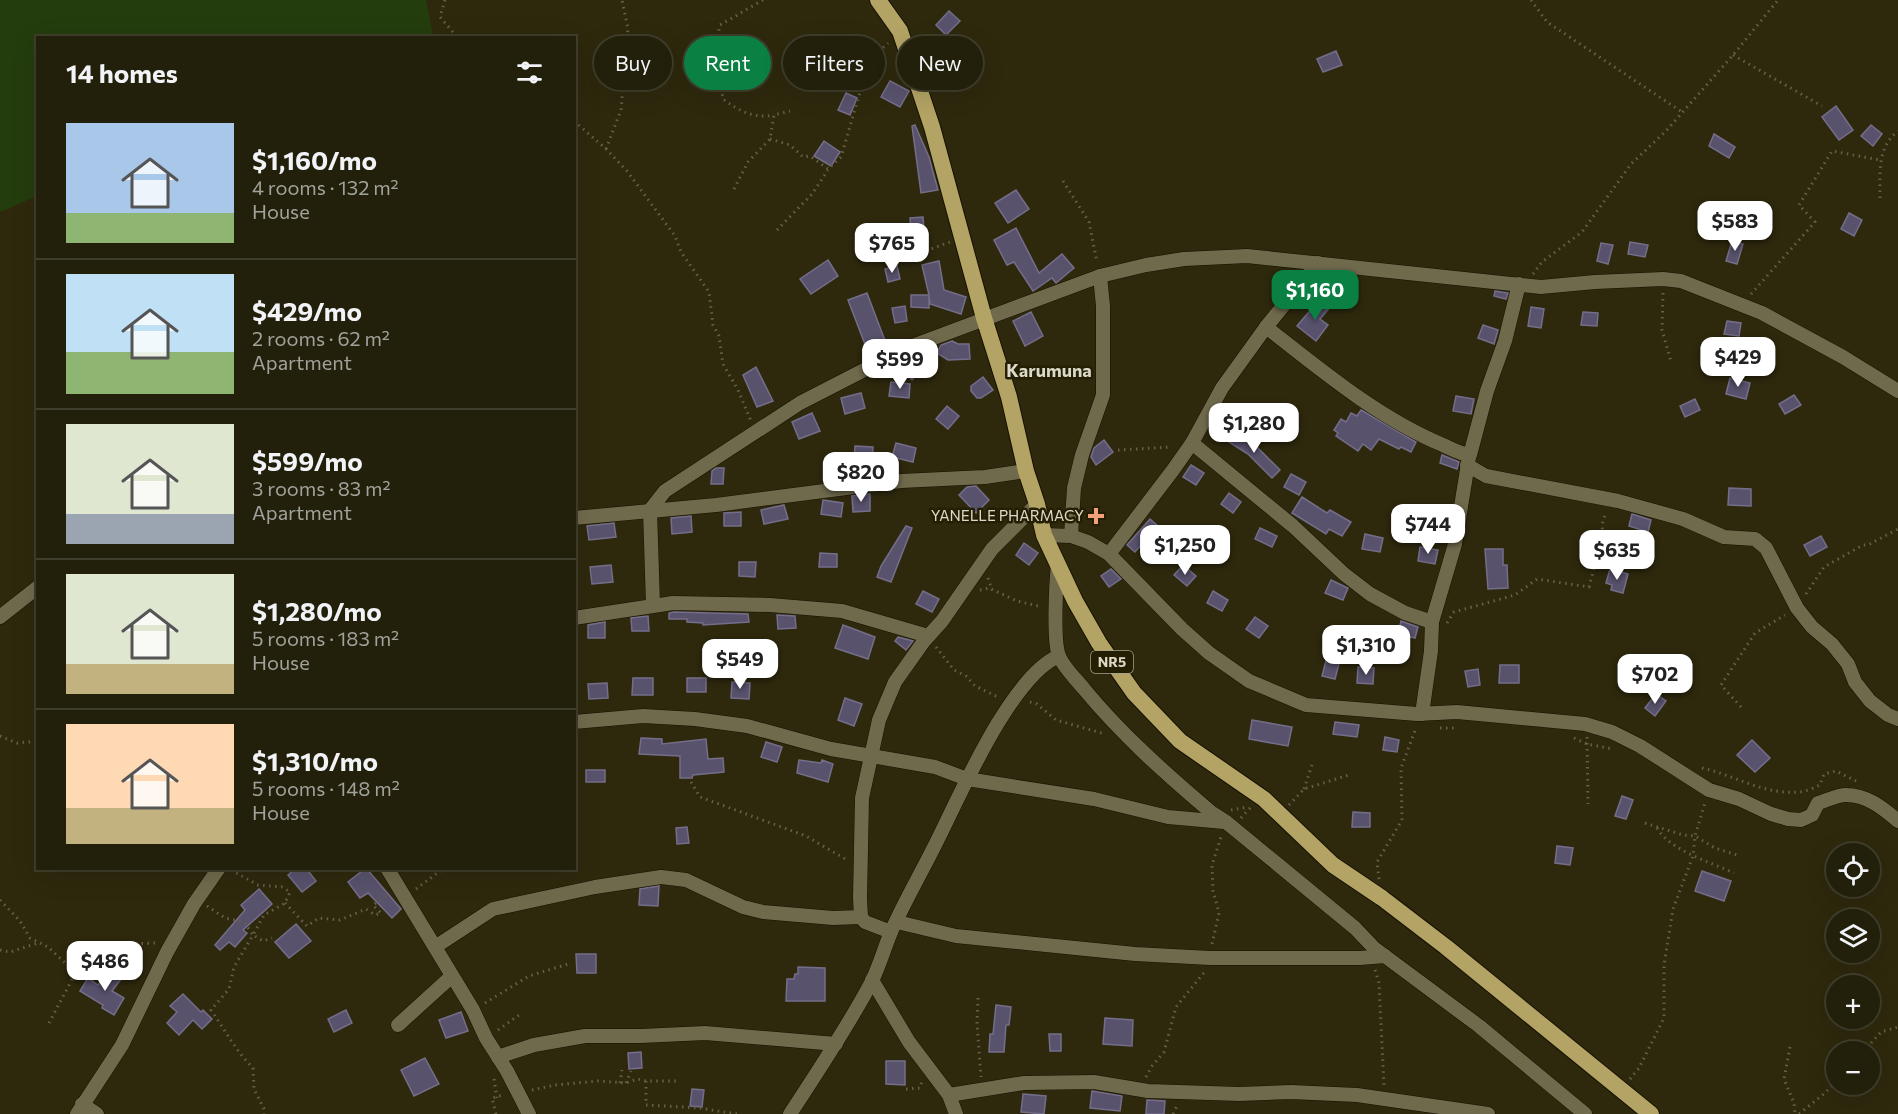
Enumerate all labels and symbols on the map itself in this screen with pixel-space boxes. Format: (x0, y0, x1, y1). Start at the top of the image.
pin: $583 (1699, 201, 1771, 252)
pin: $765 (856, 223, 928, 274)
pin: $1,160 (1266, 270, 1364, 321)
pin: $429 (1702, 337, 1774, 388)
pin: $599 (864, 339, 936, 390)
district label: Karumuna (1006, 359, 1092, 381)
pin: $1,280 (1205, 403, 1303, 454)
pin: $820 (825, 452, 897, 503)
pin: $744 (1392, 504, 1464, 555)
place label: YANELLE PHARMACY (931, 506, 1084, 524)
marker: YANELLE PHARMACY (1089, 509, 1103, 523)
pin: $1,250 (1136, 525, 1234, 576)
pin: $635 (1581, 530, 1653, 581)
pin: $1,310 (1317, 625, 1415, 676)
pin: $549 (704, 639, 776, 690)
road number: NR5 (1091, 651, 1133, 673)
pin: $702 (1619, 654, 1691, 705)
pin: $486 (69, 941, 141, 992)

